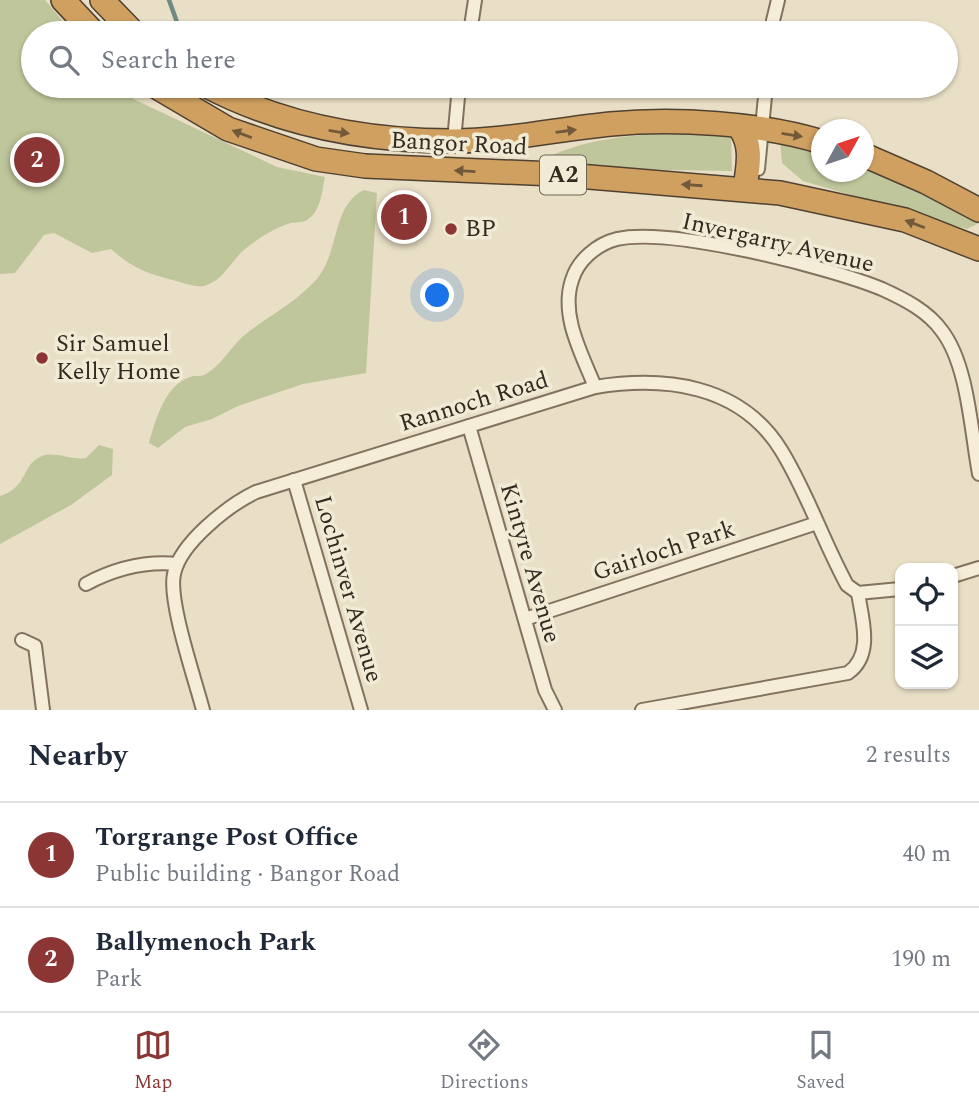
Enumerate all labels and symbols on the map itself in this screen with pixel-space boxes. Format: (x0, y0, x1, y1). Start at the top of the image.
north arrow (811, 119, 874, 182)
street label: Bangor Road (390, 122, 528, 166)
one-way arrow (555, 125, 577, 136)
one-way arrow (328, 127, 350, 138)
one-way arrow (232, 129, 253, 140)
one-way arrow (781, 130, 803, 141)
pin: 2 (14, 134, 60, 186)
road number: A2 (540, 156, 586, 194)
one-way arrow (454, 166, 476, 177)
one-way arrow (681, 179, 703, 190)
pin: 1 (381, 191, 427, 243)
street label: Invergarry Avenue (678, 203, 878, 283)
place label: BP (465, 211, 496, 247)
one-way arrow (905, 218, 926, 229)
marker: BP (443, 221, 459, 237)
your location (420, 278, 454, 312)
place label: Sir Samuel Kelly Home (56, 326, 181, 390)
marker: Sir Samuel Kelly Home (34, 350, 50, 366)
street label: Rannoch Road (395, 362, 553, 442)
street label: Kintyre Avenue (490, 479, 570, 647)
street label: Lochinver Avenue (304, 491, 392, 687)
street label: Gairloch Park (588, 511, 740, 591)

